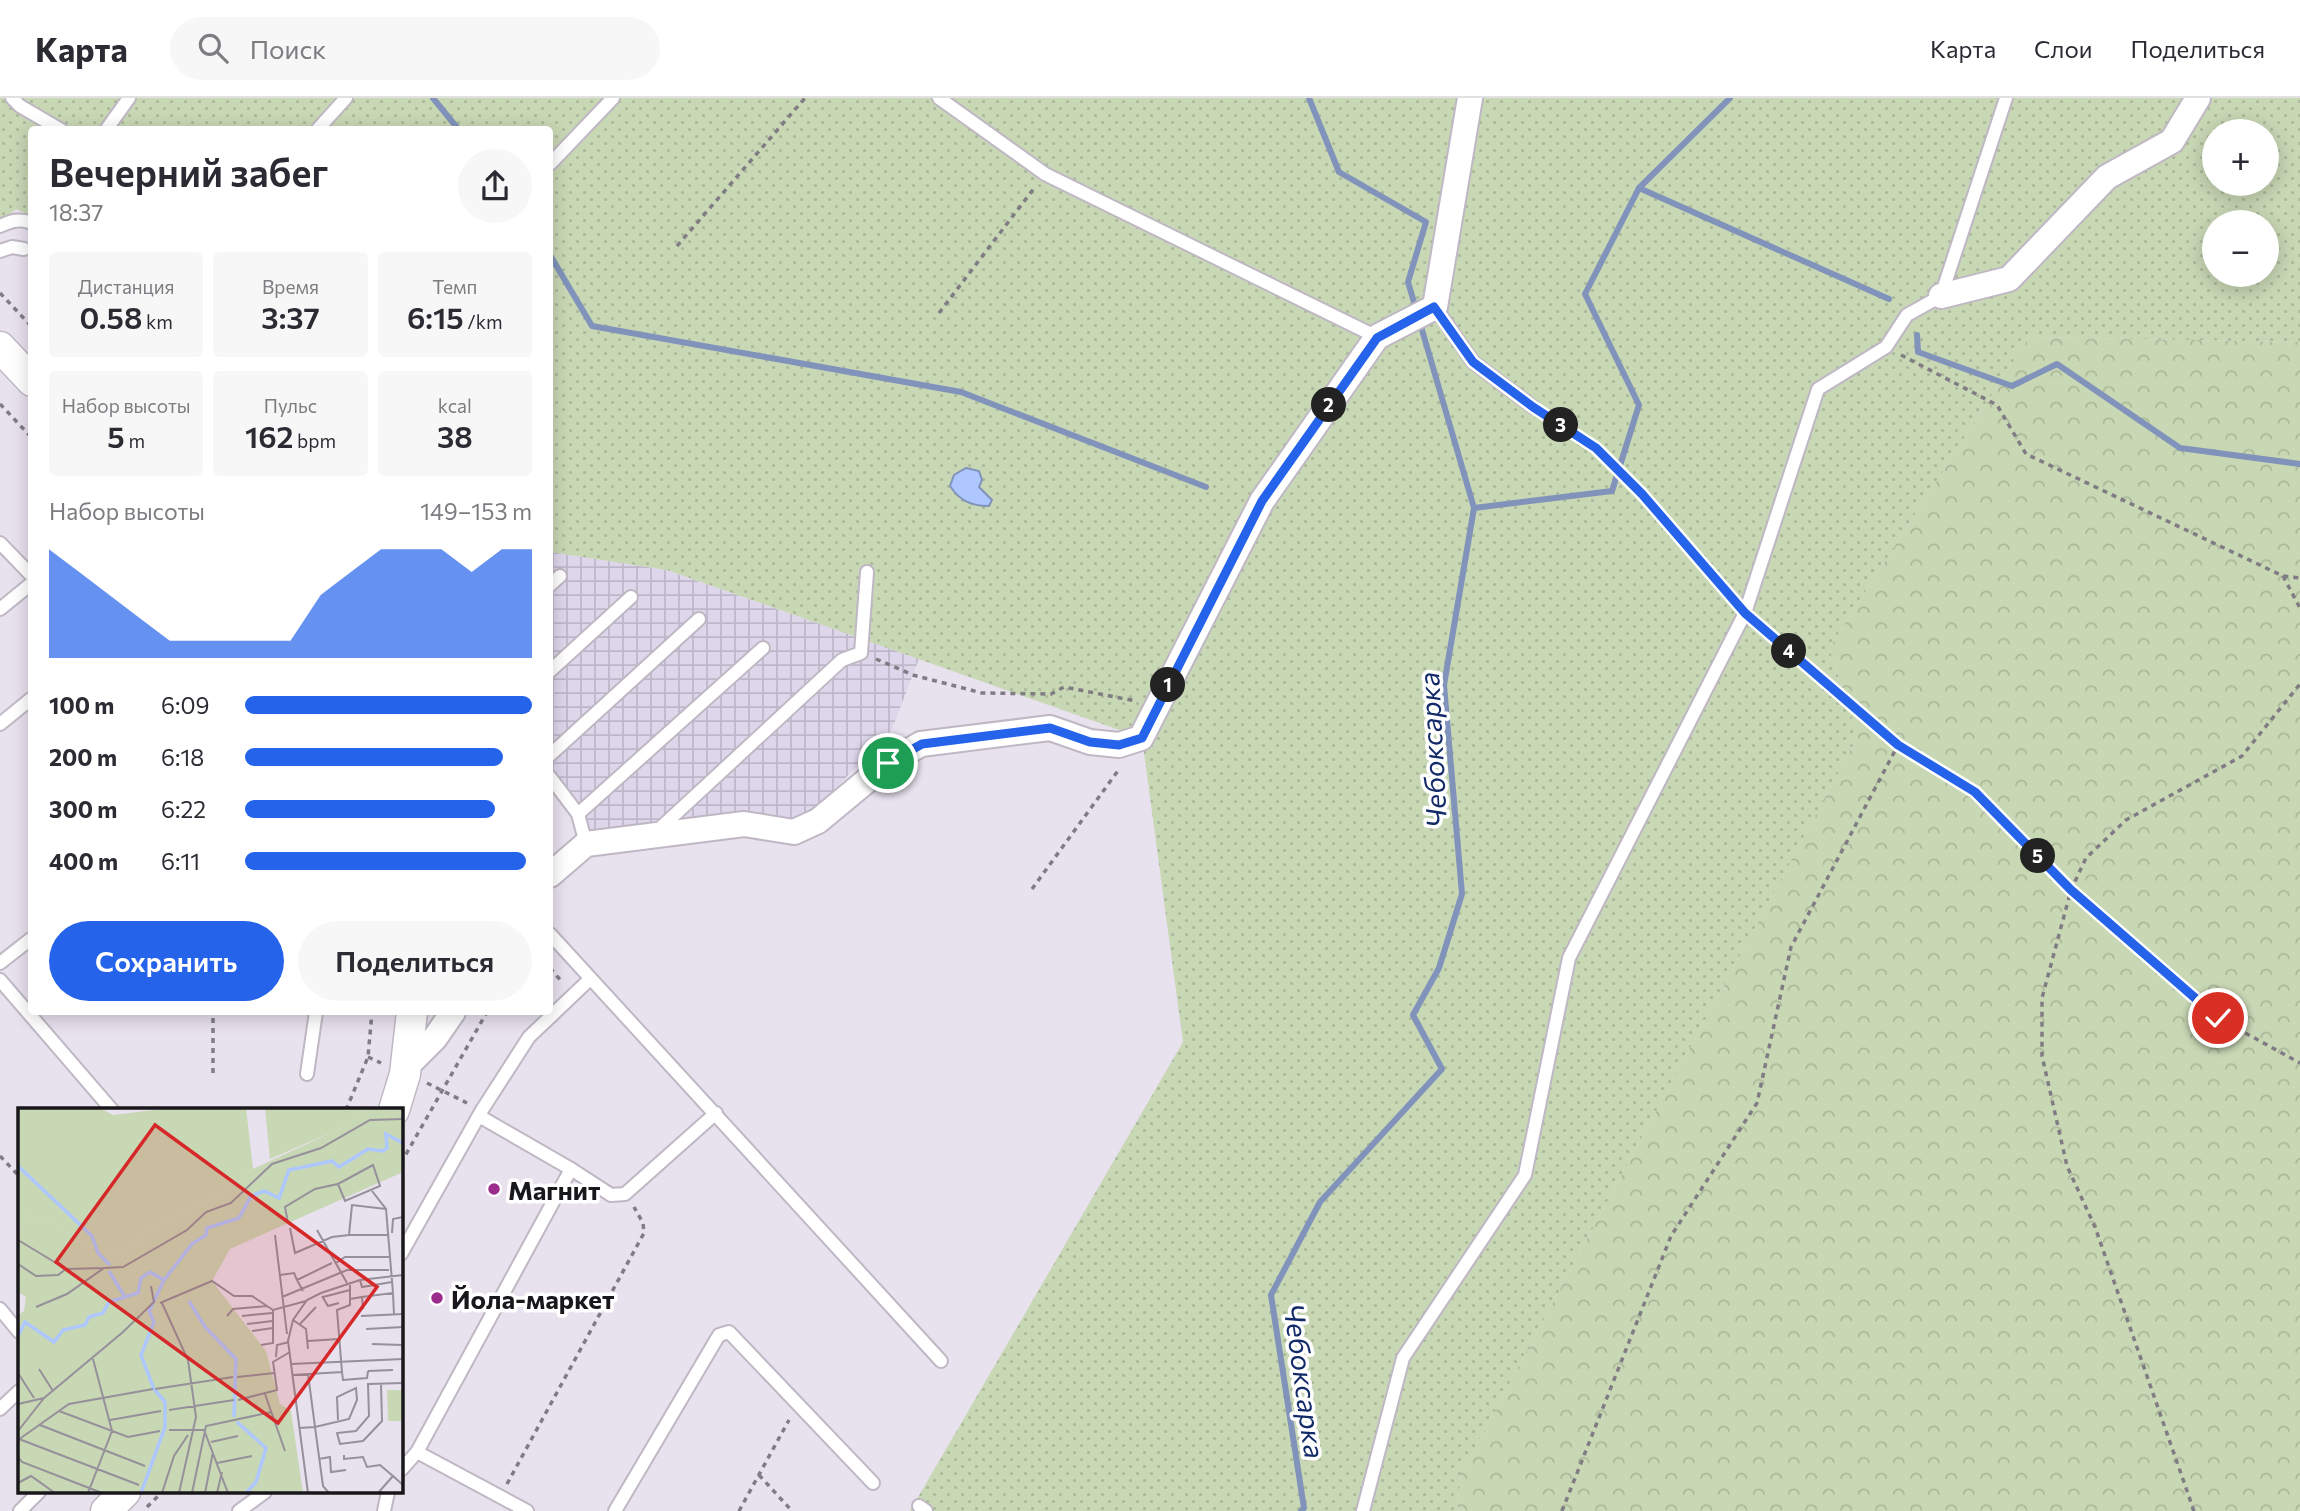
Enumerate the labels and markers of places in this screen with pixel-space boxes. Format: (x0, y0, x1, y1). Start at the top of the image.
pin: 2 (1312, 388, 1346, 422)
pin: 3 (1544, 408, 1578, 442)
pin: 4 (1772, 634, 1806, 668)
pin: 1 (1150, 668, 1186, 702)
pin (858, 733, 918, 793)
pin: 5 (2021, 838, 2056, 874)
pin (2188, 988, 2248, 1048)
place label: Магнит (508, 1174, 601, 1205)
marker: Магнит (486, 1181, 502, 1197)
place label: Йола-маркет (451, 1283, 615, 1314)
marker: Йола-маркет (429, 1290, 445, 1306)

